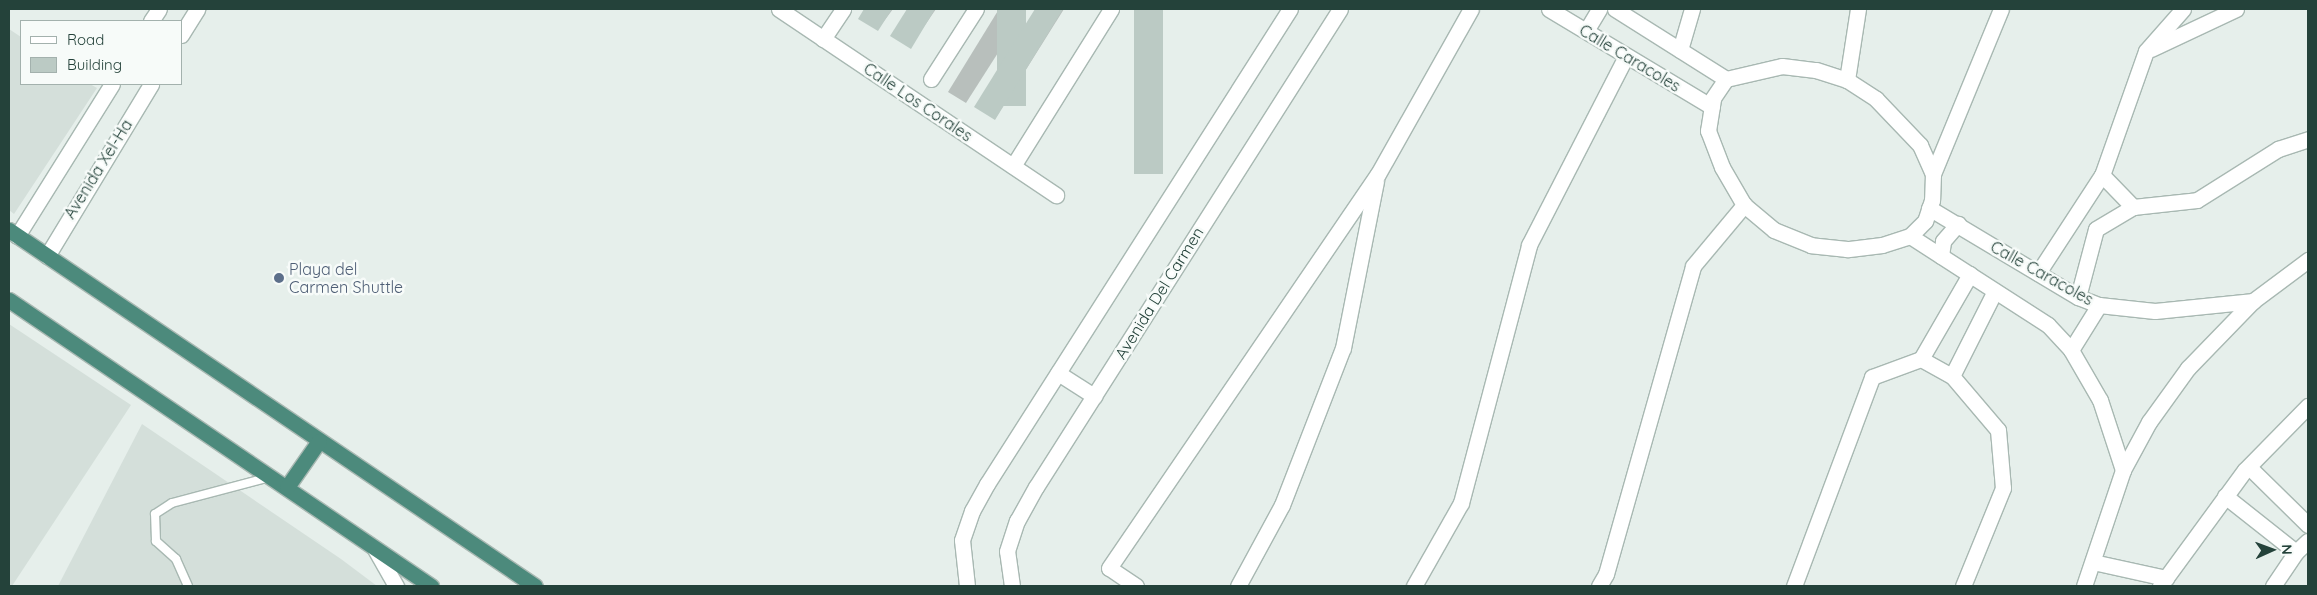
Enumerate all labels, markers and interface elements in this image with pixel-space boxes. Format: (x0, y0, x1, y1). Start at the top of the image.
legend (20, 20, 182, 85)
street label: Calle Caracoles (1576, 20, 1684, 96)
text: Road (67, 30, 104, 49)
text: Building (67, 55, 122, 74)
street label: Calle Los Corales (860, 59, 976, 145)
street label: Avenida Xel-Ha (60, 116, 136, 222)
street label: Avenida Del Carmen (1111, 224, 1207, 362)
street label: Calle Caracoles (1987, 237, 2097, 309)
place label: Playa del Carmen Shuttle (289, 259, 403, 297)
marker: Playa del Carmen Shuttle (273, 272, 285, 284)
north arrow (2247, 525, 2297, 575)
text: N (2278, 544, 2296, 555)

